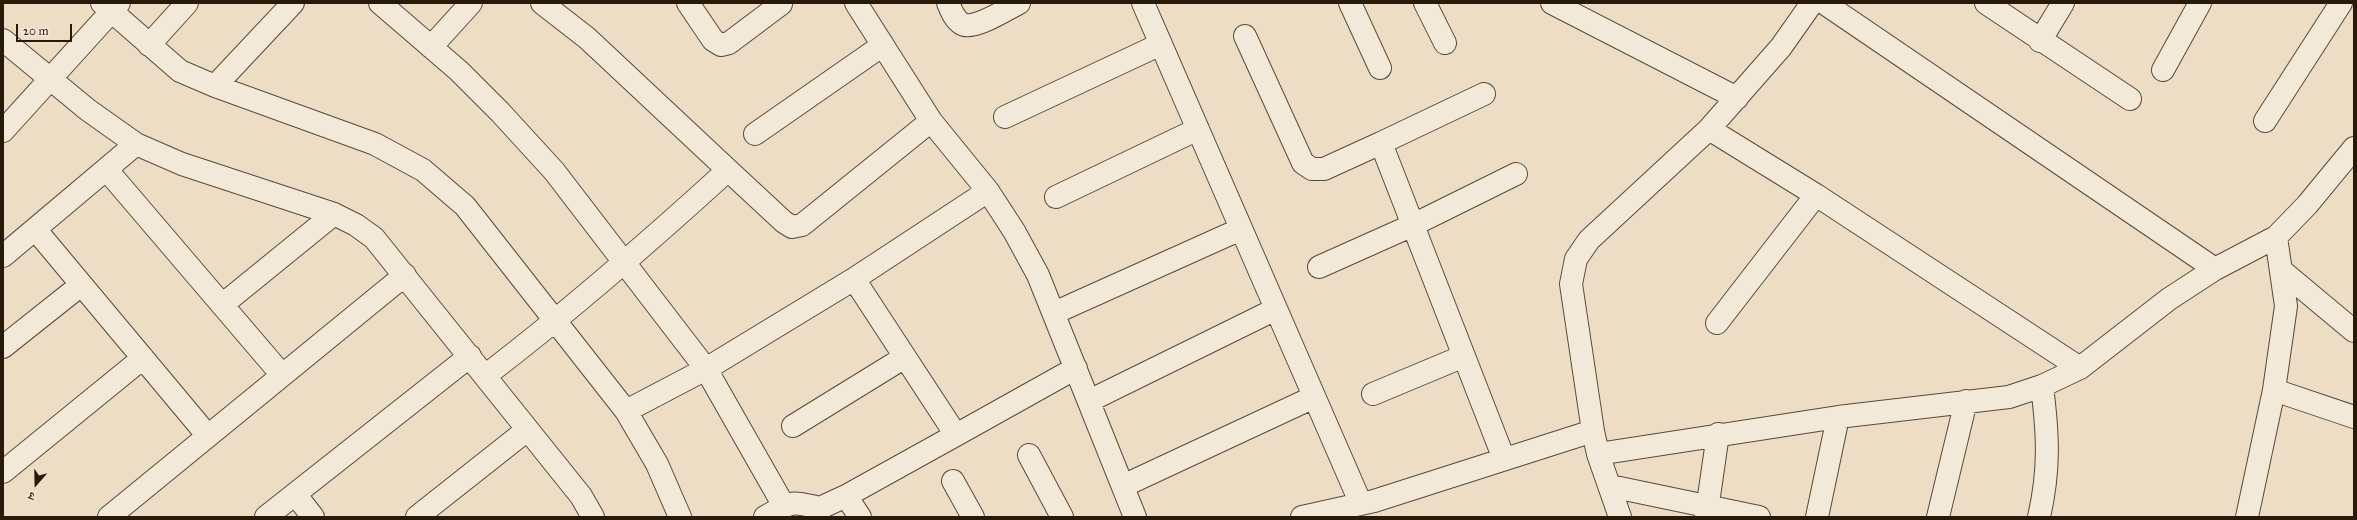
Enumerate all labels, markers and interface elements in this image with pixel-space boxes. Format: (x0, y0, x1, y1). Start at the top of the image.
scale bar (18, 16, 74, 42)
text: 20 m (23, 24, 49, 38)
north arrow (16, 464, 56, 504)
text: उ (27, 489, 37, 503)

